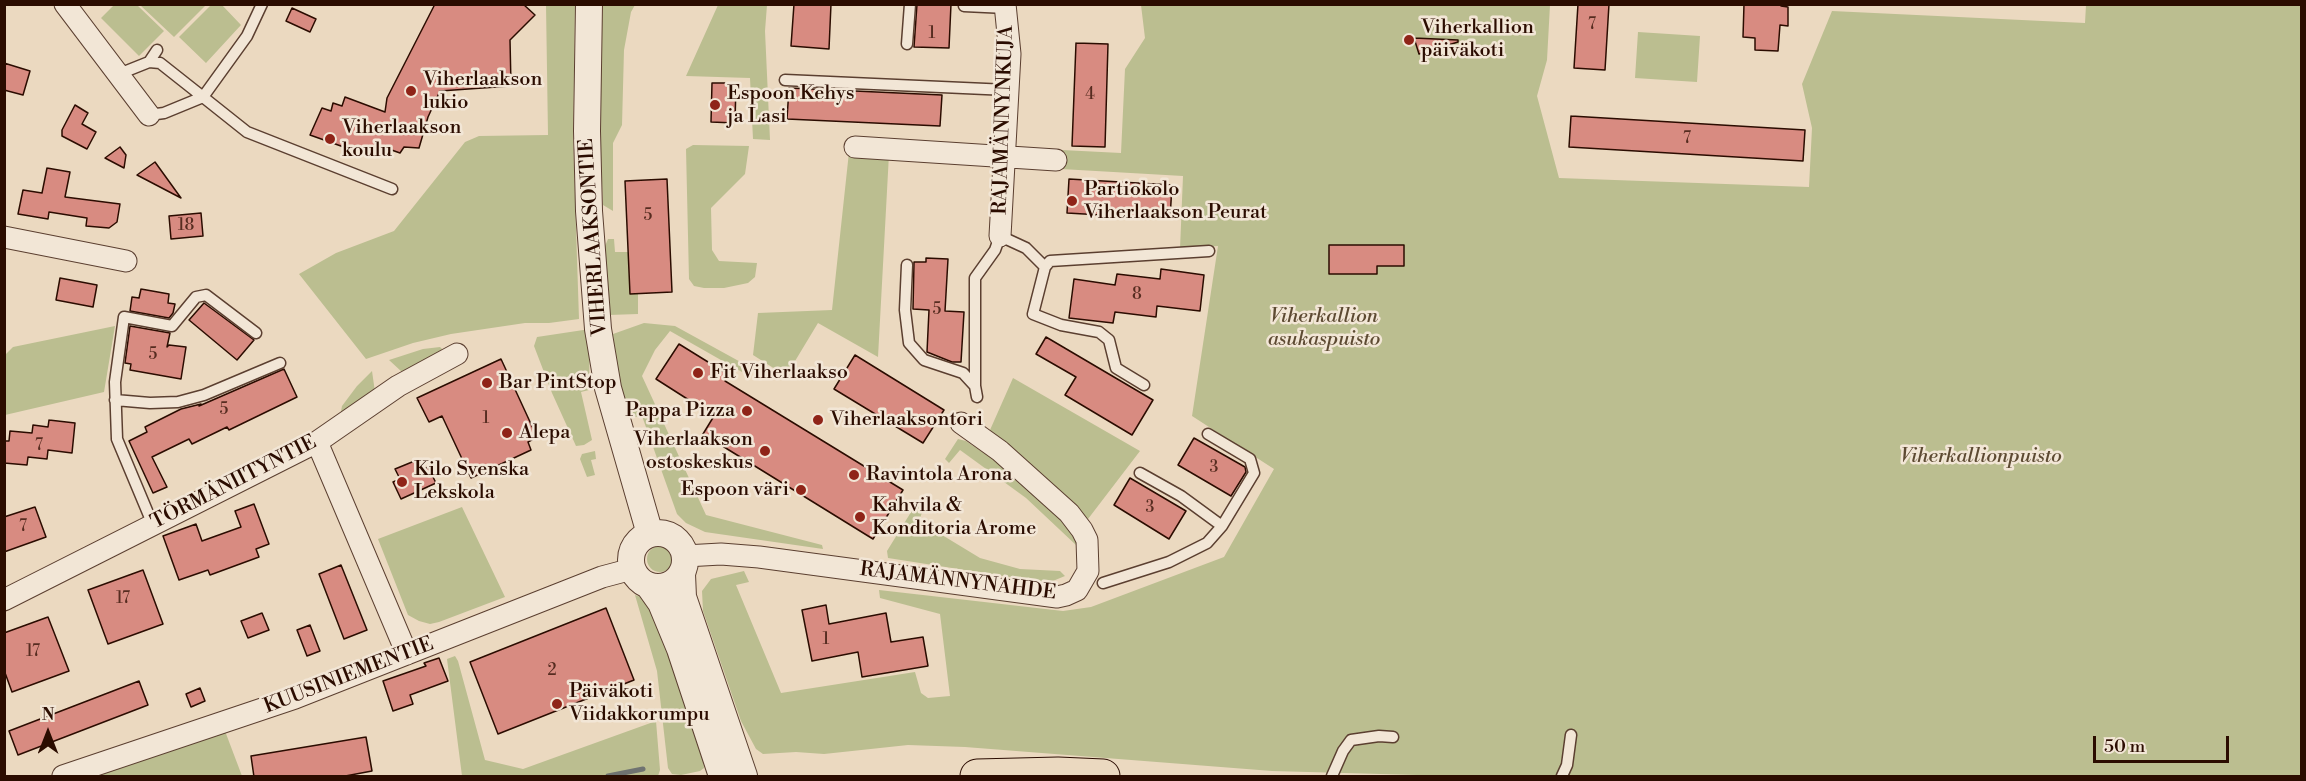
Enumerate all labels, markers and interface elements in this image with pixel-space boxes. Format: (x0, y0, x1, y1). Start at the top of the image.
house number: 7 (1588, 15, 1596, 35)
place label: Viherkallion päiväkoti (1421, 16, 1534, 63)
house number: 1 (929, 24, 935, 44)
street label: RAJAMÄNNYNKUJA (989, 25, 1019, 215)
marker: Viherkallion päiväkoti (1402, 33, 1416, 47)
place label: Viherlaakson lukio (423, 68, 542, 115)
place label: Espoon Kehys ja Lasi (727, 82, 854, 129)
marker: Viherlaakson lukio (404, 84, 418, 98)
house number: 4 (1085, 85, 1095, 105)
marker: Espoon Kehys ja Lasi (708, 98, 722, 112)
place label: Viherlaakson koulu (342, 116, 461, 163)
house number: 7 (1683, 129, 1691, 149)
marker: Viherlaakson koulu (323, 132, 337, 146)
street label: VIHERLAAKSONTIE (575, 137, 613, 337)
place label: Partiokolo Viherlaakson Peurat (1084, 178, 1267, 225)
marker: Partiokolo Viherlaakson Peurat (1065, 194, 1079, 208)
house number: 5 (644, 206, 652, 226)
house number: 18 (178, 216, 194, 236)
house number: 8 (1132, 285, 1142, 305)
house number: 5 (933, 300, 941, 320)
park label: Viherkallion asukaspuisto (1268, 305, 1380, 352)
house number: 5 (149, 345, 157, 365)
place label: Fit Viherlaakso (710, 361, 848, 385)
marker: Fit Viherlaakso (691, 366, 705, 380)
place label: Bar PintStop (499, 371, 616, 395)
marker: Bar PintStop (480, 376, 494, 390)
place label: Pappa Pizza (625, 399, 735, 423)
house number: 5 (220, 400, 228, 420)
marker: Pappa Pizza (740, 404, 754, 418)
place label: Viherlaaksontori (830, 408, 983, 432)
house number: 1 (483, 409, 489, 429)
marker: Viherlaaksontori (811, 413, 825, 427)
place label: Alepa (519, 421, 570, 445)
marker: Alepa (500, 426, 514, 440)
place label: Viherlaakson ostoskeskus (634, 428, 753, 475)
street label: TÖRMÄNIITYNTIE (147, 431, 321, 535)
house number: 7 (35, 436, 43, 456)
marker: Viherlaakson ostoskeskus (758, 444, 772, 458)
park label: Viherkallionpuisto (1900, 445, 2062, 469)
place label: Kilo Svenska Lekskola (414, 458, 529, 505)
house number: 3 (1210, 458, 1218, 478)
place label: Ravintola Arona (866, 463, 1012, 487)
marker: Ravintola Arona (847, 468, 861, 482)
marker: Kilo Svenska Lekskola (395, 475, 409, 489)
place label: Espoon väri (681, 478, 789, 502)
marker: Espoon väri (794, 483, 808, 497)
place label: Kahvila & Konditoria Arome (872, 494, 1036, 541)
house number: 3 (1146, 498, 1154, 518)
marker: Kahvila & Konditoria Arome (853, 510, 867, 524)
house number: 7 (19, 517, 27, 537)
street label: RAJAMÄNNYNAHDE (858, 558, 1058, 606)
house number: 17 (116, 589, 130, 609)
house number: 1 (823, 630, 829, 650)
street label: KUUSINIEMENTIE (261, 633, 437, 719)
house number: 17 (26, 642, 40, 662)
house number: 2 (547, 661, 557, 681)
place label: Päiväkoti Viidakkorumpu (569, 680, 710, 727)
marker: Päiväkoti Viidakkorumpu (550, 697, 564, 711)
north arrow (18, 703, 78, 763)
text: N (42, 705, 54, 725)
scale bar (2096, 724, 2232, 762)
text: 50 m (2104, 735, 2145, 758)

